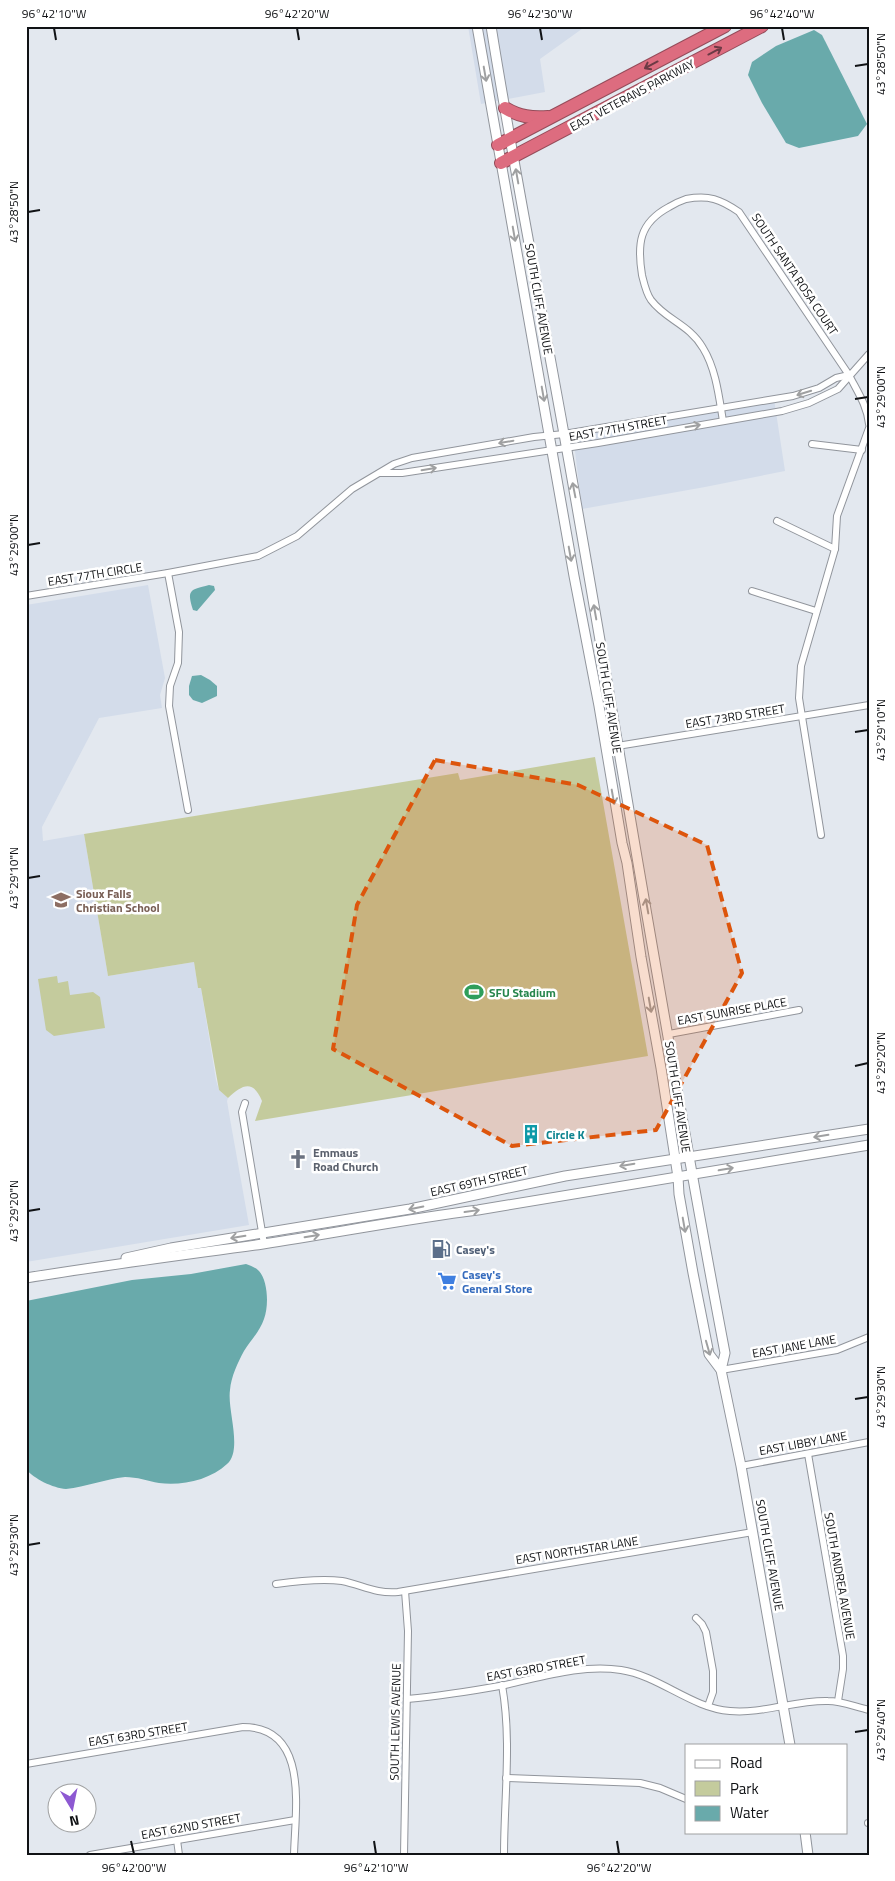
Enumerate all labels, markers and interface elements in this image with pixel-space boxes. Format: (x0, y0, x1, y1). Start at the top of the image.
text: 96°42'10"W (22, 4, 87, 23)
text: 96°42'20"W (265, 4, 330, 23)
text: 96°42'30"W (508, 4, 573, 23)
text: 96°42'40"W (750, 4, 815, 23)
text: 43°28'50"N (871, 33, 890, 95)
one-way arrow (707, 46, 722, 55)
street label: EAST VETERANS PARKWAY (566, 54, 698, 136)
one-way arrow (644, 61, 659, 70)
one-way arrow (481, 66, 491, 82)
one-way arrow (512, 168, 522, 184)
text: 43°28'50"N (4, 181, 23, 243)
street label: SOUTH SANTA ROSA COURT (747, 209, 843, 339)
one-way arrow (510, 226, 520, 242)
street label: SOUTH CLIFF AVENUE (520, 242, 558, 356)
text: 43°29'00"N (871, 366, 890, 428)
one-way arrow (538, 386, 548, 402)
one-way arrow (797, 389, 812, 398)
street label: EAST 77TH STREET (567, 410, 669, 446)
one-way arrow (685, 421, 701, 431)
one-way arrow (498, 437, 514, 447)
one-way arrow (420, 463, 436, 473)
one-way arrow (569, 483, 578, 499)
text: 43°29'00"N (4, 514, 23, 576)
one-way arrow (566, 546, 576, 562)
street label: EAST 77TH CIRCLE (46, 557, 144, 591)
one-way arrow (590, 604, 600, 620)
street label: SOUTH CLIFF AVENUE (591, 641, 627, 755)
street label: EAST 73RD STREET (684, 699, 787, 733)
text: 43°29'10"N (871, 699, 890, 761)
one-way arrow (609, 788, 619, 804)
text: 43°29'10"N (4, 847, 23, 909)
place label: Sioux Falls Christian School (76, 884, 160, 917)
school or university icon: Sioux Falls Christian School (50, 889, 72, 911)
one-way arrow (641, 899, 651, 915)
sports icon: SFU Stadium (463, 981, 485, 1003)
place label: SFU Stadium (489, 983, 556, 1002)
street label: EAST SUNRISE PLACE (676, 992, 788, 1030)
one-way arrow (645, 996, 655, 1012)
text: 43°29'20"N (871, 1032, 890, 1094)
street label: SOUTH CLIFF AVENUE (660, 1040, 696, 1154)
building icon: Circle K (520, 1123, 542, 1145)
place label: Circle K (546, 1125, 585, 1144)
one-way arrow (813, 1132, 829, 1142)
place label: Emmaus Road Church (313, 1143, 378, 1176)
church icon: Emmaus Road Church (287, 1148, 309, 1170)
street label: EAST 69TH STREET (428, 1160, 530, 1201)
one-way arrow (619, 1161, 635, 1171)
one-way arrow (718, 1164, 734, 1174)
text: 43°29'20"N (4, 1180, 23, 1242)
one-way arrow (408, 1204, 424, 1213)
one-way arrow (464, 1206, 480, 1216)
one-way arrow (680, 1217, 690, 1233)
one-way arrow (304, 1231, 320, 1241)
one-way arrow (231, 1232, 247, 1242)
fuel station icon: Casey's (430, 1238, 452, 1260)
place label: Casey's (456, 1240, 495, 1259)
place label: Casey's General Store (462, 1265, 533, 1298)
supermarket icon: Casey's General Store (436, 1270, 458, 1292)
street label: EAST JANE LANE (751, 1329, 838, 1363)
one-way arrow (704, 1340, 714, 1356)
text: 43°29'30"N (871, 1366, 890, 1428)
street label: EAST LIBBY LANE (757, 1426, 849, 1460)
street label: SOUTH CLIFF AVENUE (751, 1498, 789, 1612)
street label: SOUTH ANDREA AVENUE (819, 1511, 861, 1641)
text: 43°29'30"N (4, 1514, 23, 1576)
street label: EAST NORTHSTAR LANE (514, 1531, 640, 1569)
street label: EAST 63RD STREET (485, 1650, 588, 1686)
street label: SOUTH LEWIS AVENUE (384, 1663, 406, 1781)
text: 43°29'40"N (871, 1699, 890, 1761)
street label: EAST 63RD STREET (87, 1717, 190, 1751)
legend (685, 1744, 848, 1834)
text: Road (730, 1751, 762, 1774)
text: Park (730, 1777, 759, 1800)
north arrow (48, 1784, 98, 1834)
text: Water (730, 1801, 769, 1824)
street label: EAST 62ND STREET (140, 1808, 243, 1844)
text: N (68, 1810, 81, 1832)
text: 96°42'00"W (102, 1858, 167, 1877)
text: 96°42'10"W (344, 1858, 409, 1877)
text: 96°42'20"W (587, 1858, 652, 1877)

